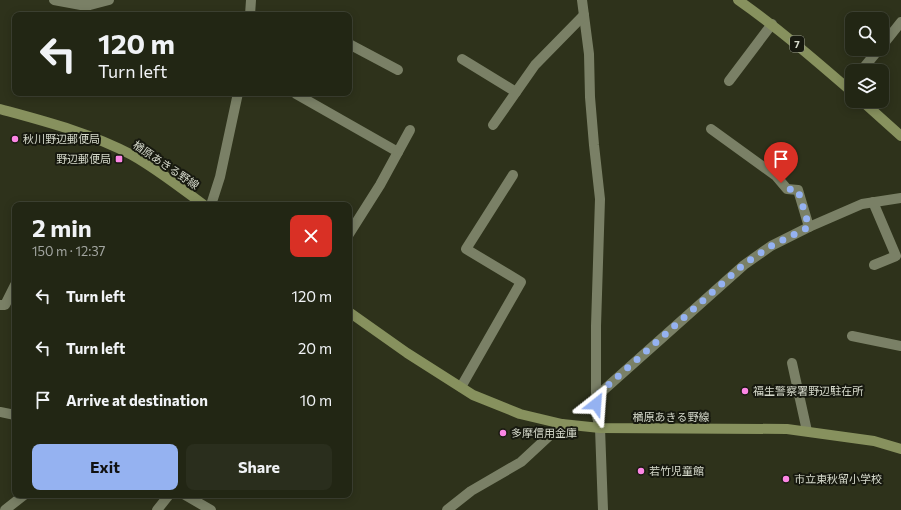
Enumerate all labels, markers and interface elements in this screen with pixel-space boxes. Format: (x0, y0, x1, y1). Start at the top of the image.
map controls (845, 12, 889, 108)
button: search (845, 12, 889, 56)
text: 120 m (98, 26, 175, 60)
icon: left (32, 28, 84, 80)
road number: 7 (790, 36, 804, 52)
text: Turn left (98, 60, 167, 82)
button: layers (845, 64, 889, 108)
place label: 秋川野辺郵便局 (23, 132, 100, 145)
marker: 秋川野辺郵便局 (10, 134, 20, 144)
street label: 楢原あきる野線 (131, 138, 202, 191)
pin (764, 142, 798, 183)
icon: arrive (770, 148, 792, 170)
place label: 野辺郵便局 (56, 152, 111, 165)
marker: 野辺郵便局 (114, 154, 124, 164)
text: 2 min (32, 213, 92, 242)
button: close (290, 215, 332, 257)
text: 150 m · 12:37 (32, 243, 105, 259)
icon: left (32, 285, 54, 307)
text: Turn left (66, 287, 125, 305)
text: 120 m (292, 287, 332, 305)
icon: left (32, 337, 54, 359)
text: Turn left (66, 339, 125, 357)
text: 20 m (298, 339, 332, 357)
position arrow (575, 383, 617, 425)
place label: 福生警察署野辺駐在所 (753, 384, 864, 397)
marker: 福生警察署野辺駐在所 (740, 386, 750, 396)
icon: arrive (32, 389, 54, 411)
text: Arrive at destination (66, 391, 208, 409)
text: 10 m (300, 391, 332, 409)
street label: 楢原あきる野線 (633, 410, 709, 423)
place label: 多摩信用金庫 (511, 426, 577, 439)
marker: 多摩信用金庫 (498, 428, 508, 438)
button: Exit (32, 444, 178, 490)
button: Share (186, 444, 332, 490)
place label: 若竹児童館 (649, 464, 704, 477)
marker: 若竹児童館 (636, 466, 646, 476)
place label: 市立東秋留小学校 (794, 472, 882, 485)
marker: 市立東秋留小学校 (781, 474, 791, 484)

